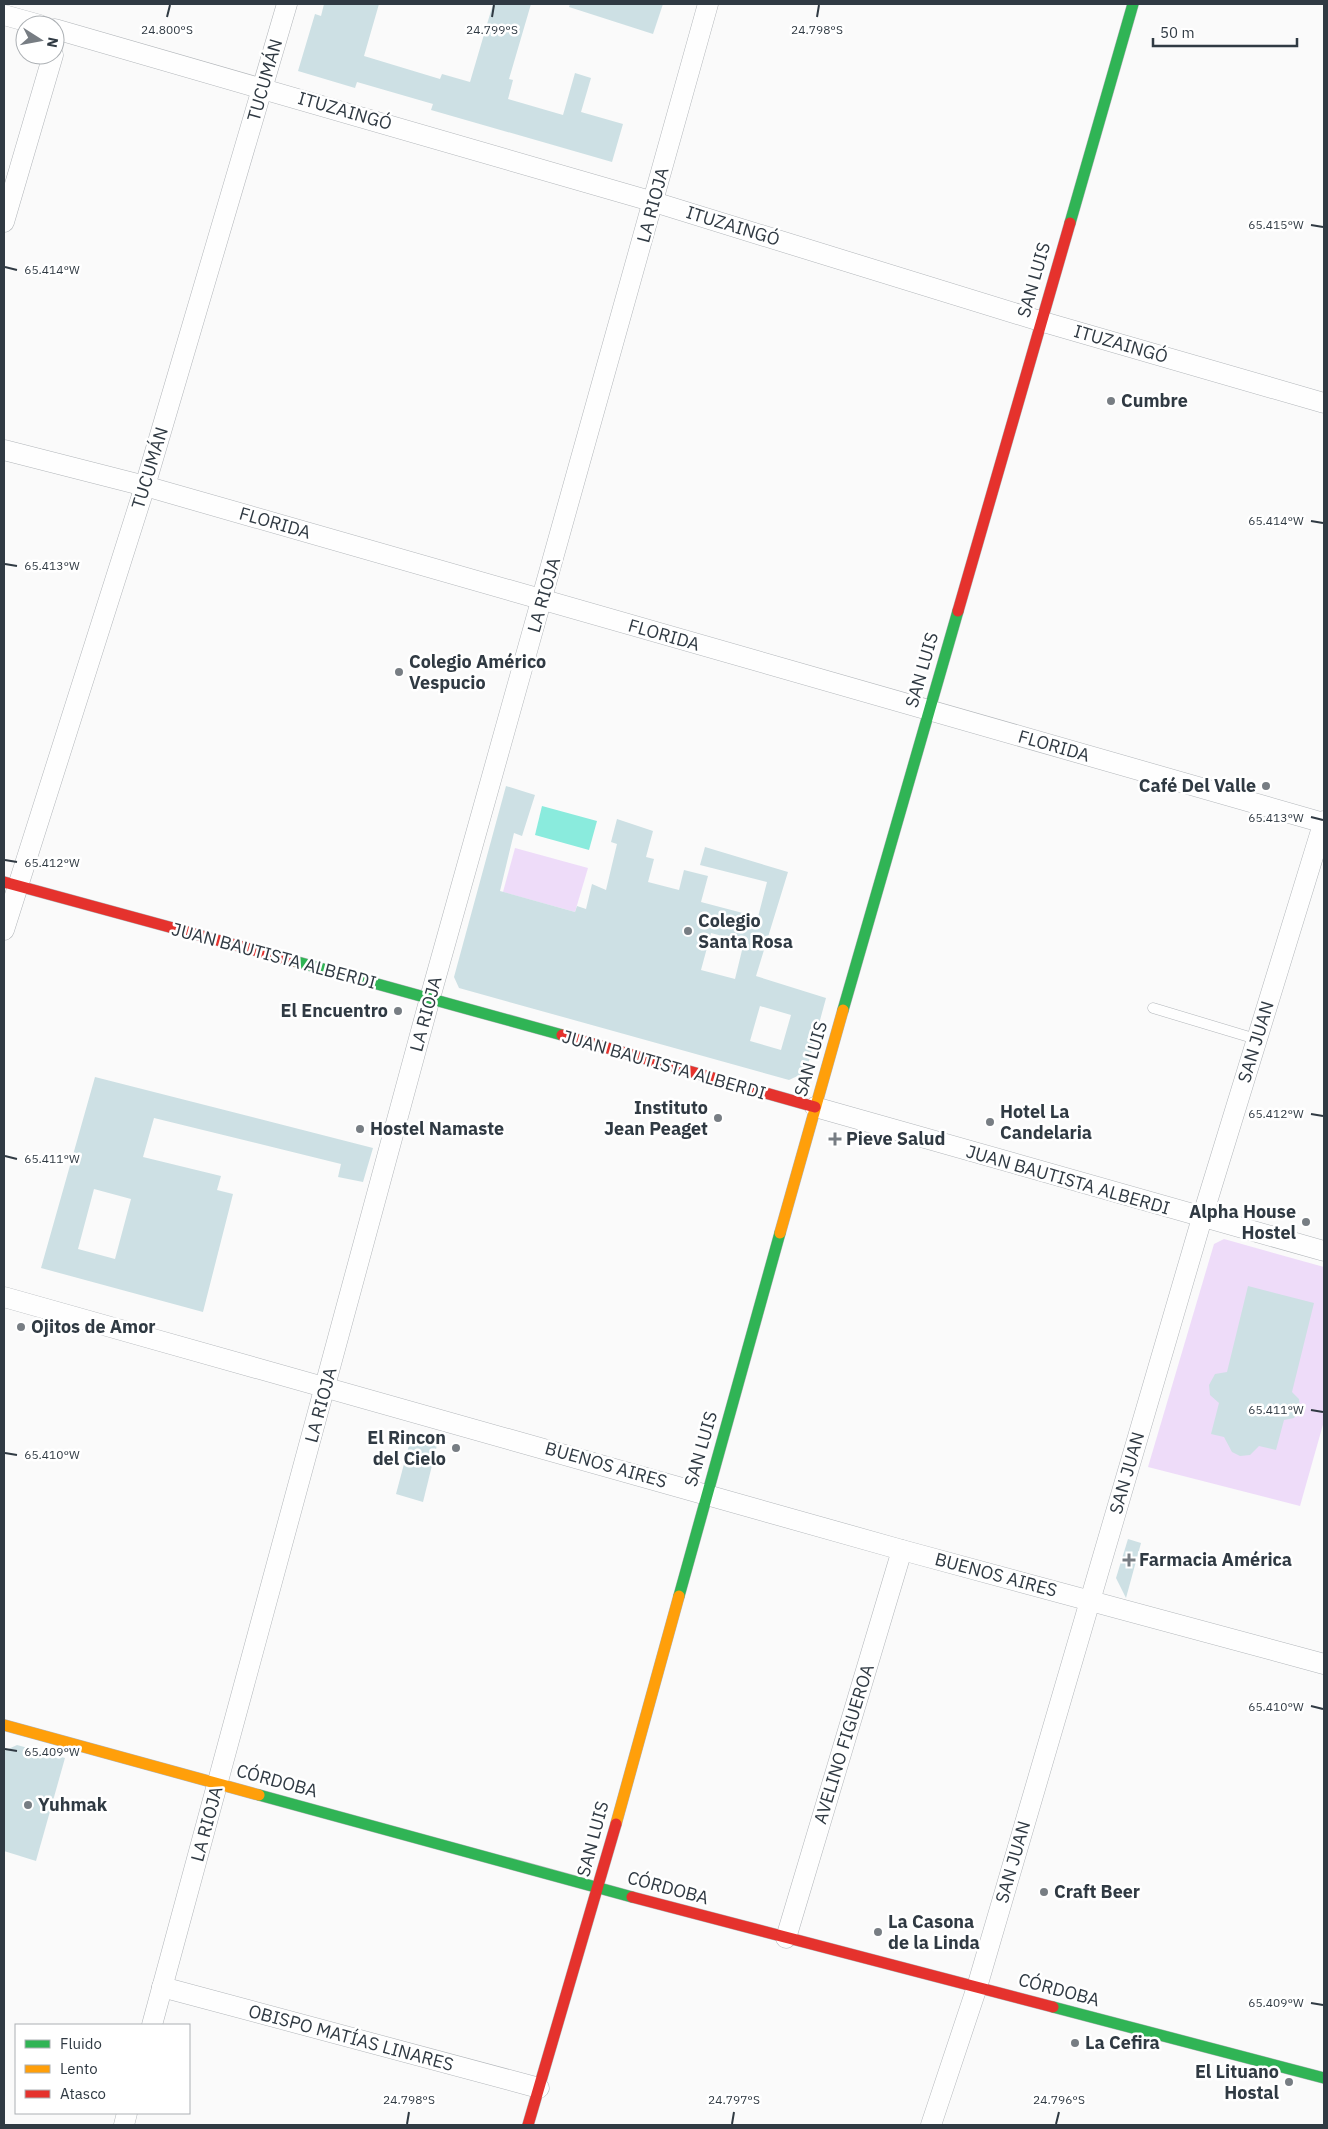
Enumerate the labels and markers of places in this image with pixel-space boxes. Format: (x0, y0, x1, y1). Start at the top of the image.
place label: Cumbre (1121, 389, 1188, 412)
marker: Cumbre (1105, 395, 1117, 407)
place label: Colegio Américo Vespucio (409, 650, 546, 694)
marker: Colegio Américo Vespucio (393, 666, 405, 678)
place label: Café Del Valle (1139, 774, 1256, 797)
marker: Café Del Valle (1260, 780, 1272, 792)
place label: Colegio Santa Rosa (698, 909, 793, 953)
marker: Colegio Santa Rosa (682, 925, 694, 937)
place label: El Encuentro (281, 999, 388, 1022)
marker: El Encuentro (392, 1005, 404, 1017)
place label: Instituto Jean Peaget (604, 1096, 708, 1140)
place label: Hotel La Candelaria (1000, 1100, 1092, 1144)
marker: Instituto Jean Peaget (712, 1112, 724, 1124)
marker: Hotel La Candelaria (984, 1116, 996, 1128)
place label: Hostel Namaste (370, 1117, 504, 1140)
marker: Hostel Namaste (354, 1123, 366, 1135)
place label: Pieve Salud (846, 1127, 945, 1150)
marker: Pieve Salud (828, 1132, 842, 1146)
place label: Alpha House Hostel (1189, 1200, 1297, 1244)
marker: Alpha House Hostel (1300, 1216, 1312, 1228)
place label: Ojitos de Amor (31, 1315, 156, 1338)
marker: Ojitos de Amor (15, 1321, 27, 1333)
place label: El Rincon del Cielo (367, 1426, 446, 1470)
marker: El Rincon del Cielo (450, 1442, 462, 1454)
place label: Farmacia América (1139, 1548, 1292, 1571)
marker: Farmacia América (1123, 1554, 1135, 1566)
place label: Yuhmak (38, 1793, 108, 1816)
marker: Yuhmak (22, 1799, 34, 1811)
place label: Craft Beer (1054, 1880, 1140, 1903)
marker: Craft Beer (1038, 1886, 1050, 1898)
place label: La Casona de la Linda (888, 1910, 980, 1954)
marker: La Casona de la Linda (872, 1926, 884, 1938)
place label: La Cefira (1085, 2031, 1160, 2054)
marker: La Cefira (1069, 2037, 1081, 2049)
place label: El Lituano Hostal (1195, 2060, 1280, 2104)
marker: El Lituano Hostal (1283, 2076, 1295, 2088)

